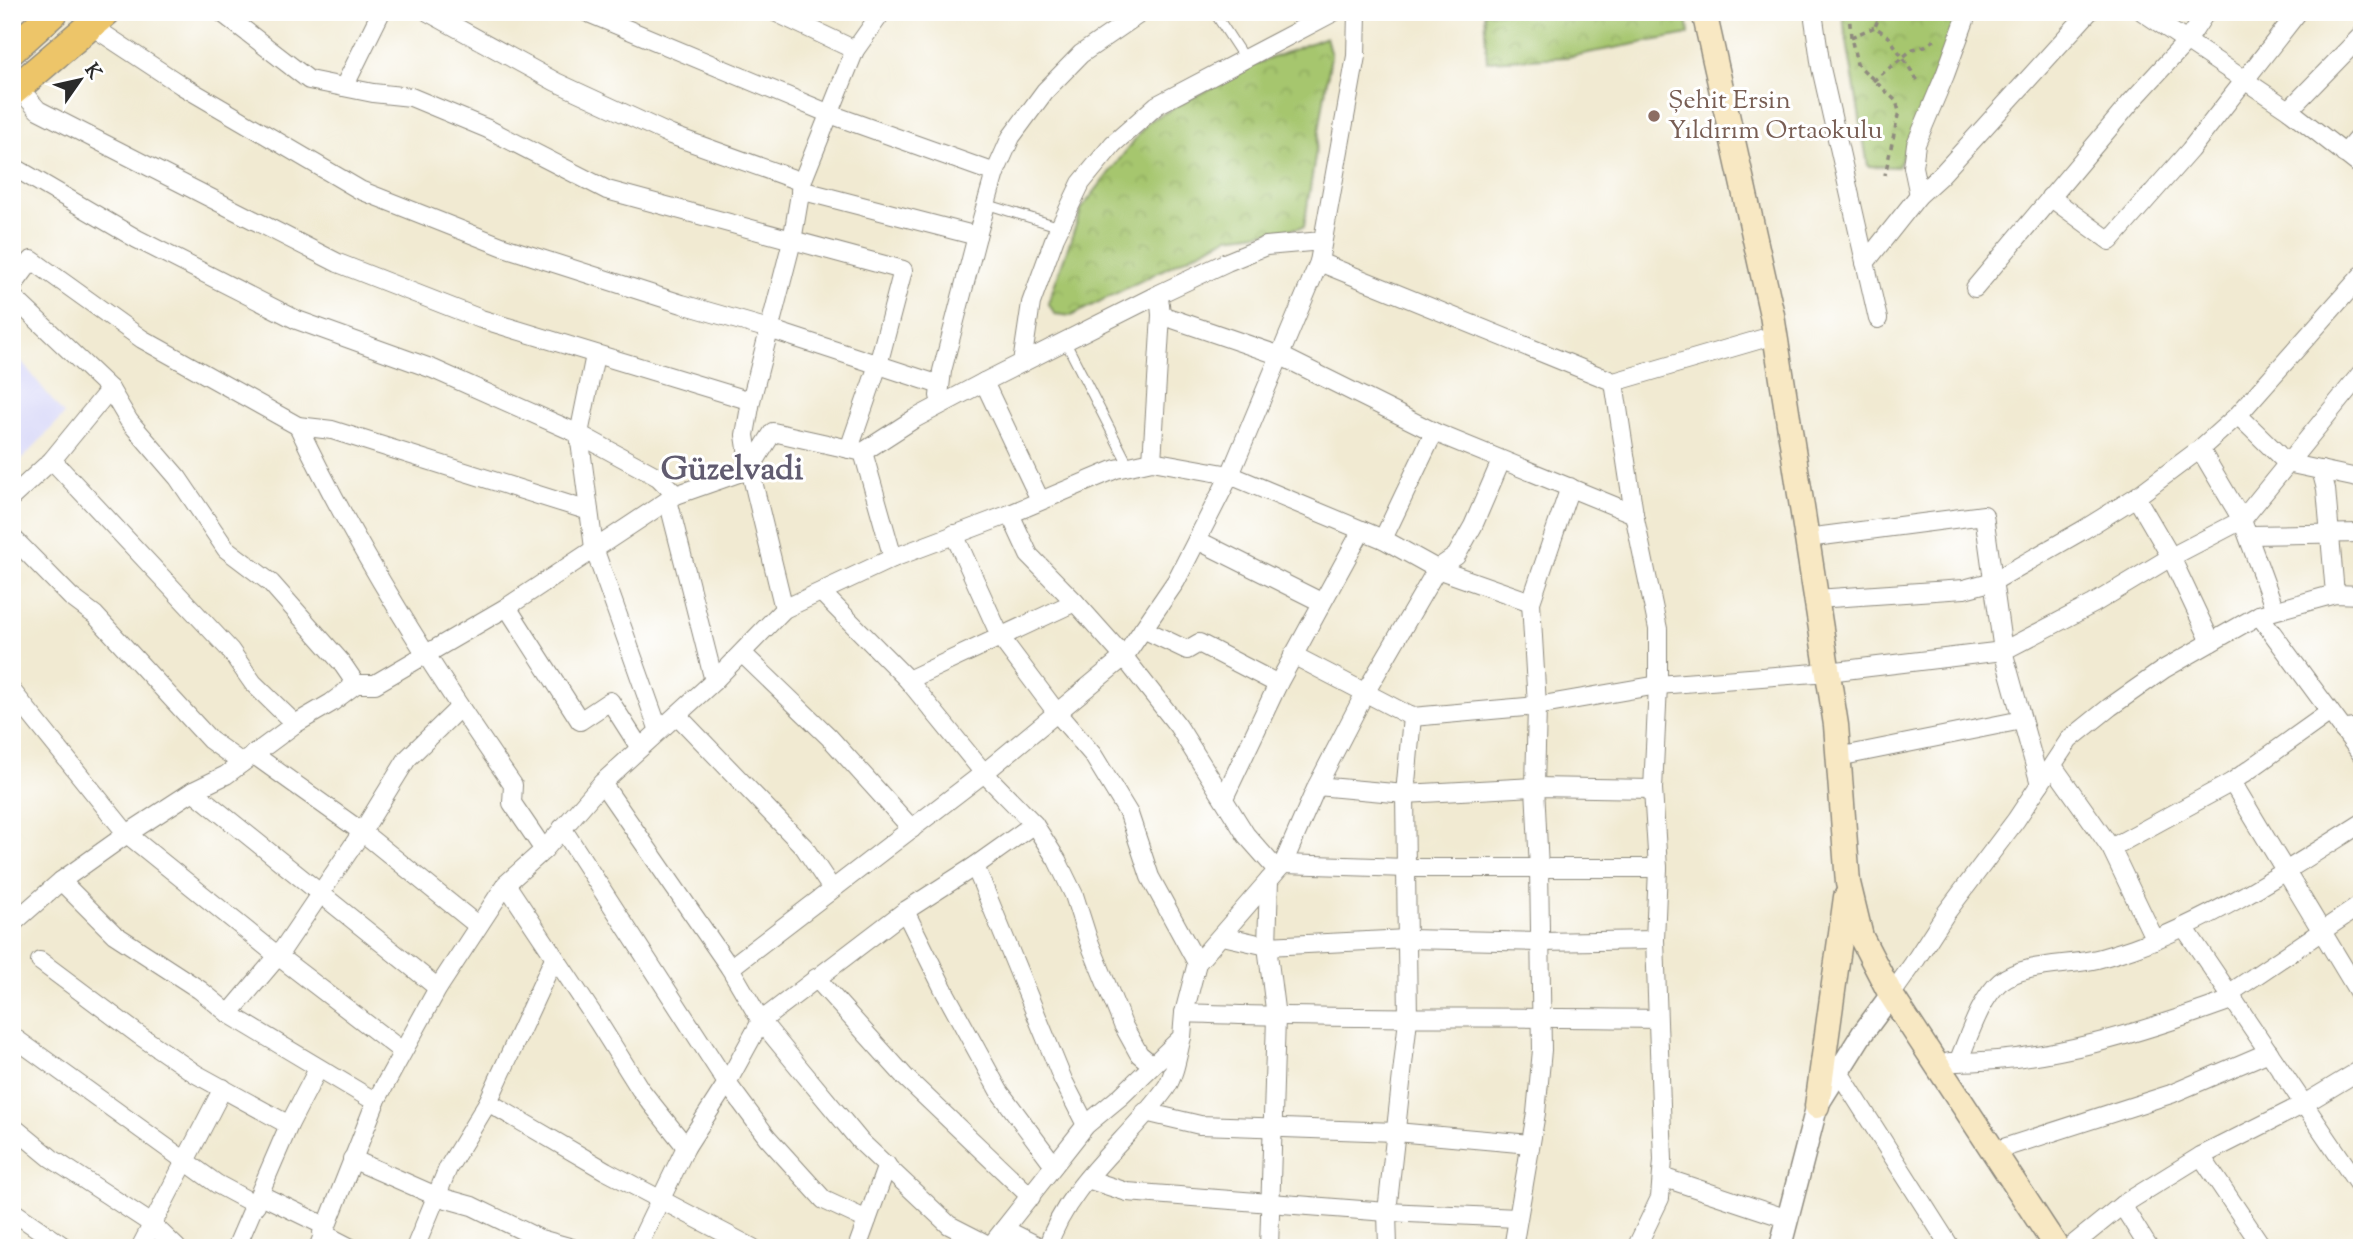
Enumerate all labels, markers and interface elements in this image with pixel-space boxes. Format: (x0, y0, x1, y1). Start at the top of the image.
north arrow (46, 46, 116, 116)
text: K (77, 59, 107, 85)
place label: Şehit Ersin Yıldırım Ortaokulu (1668, 83, 1882, 150)
marker: Şehit Ersin Yıldırım Ortaokulu (1646, 108, 1662, 124)
district label: Güzelvadi (661, 447, 804, 495)

